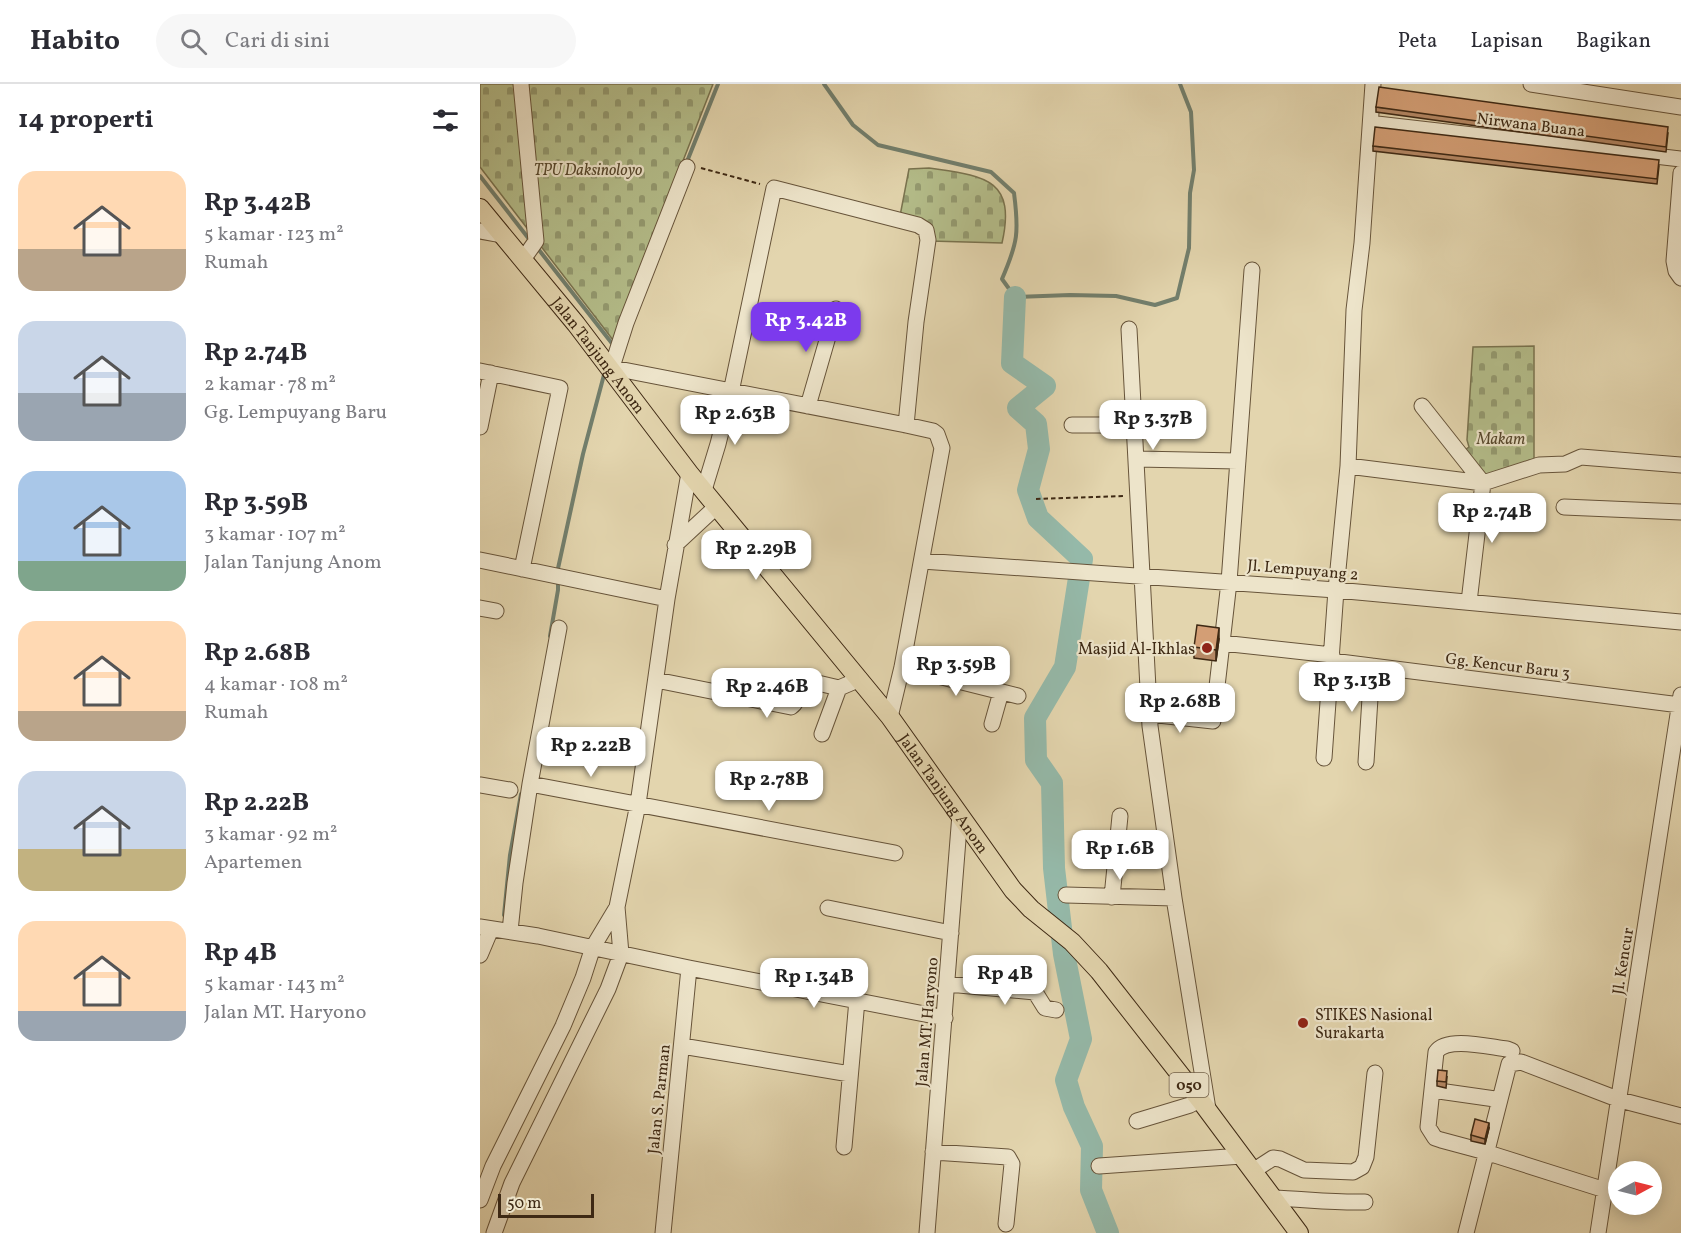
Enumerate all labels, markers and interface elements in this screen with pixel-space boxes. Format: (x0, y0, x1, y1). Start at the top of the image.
search box (156, 14, 576, 68)
text: Habito (30, 22, 120, 61)
icon: search (177, 25, 210, 58)
text: Cari di sini (225, 26, 330, 57)
text: Peta (1398, 27, 1437, 56)
text: Lapisan (1470, 27, 1543, 56)
text: Bagikan (1576, 27, 1651, 56)
text: 14 properti (18, 102, 154, 138)
icon: filters (429, 104, 462, 137)
street label: Nirwana Buana (1475, 108, 1586, 144)
park label: TPU Daksinoloyo (534, 160, 643, 182)
text: Rp 3.42B (204, 185, 311, 221)
icon: home (66, 195, 138, 267)
text: 5 kamar · 123 m² (204, 221, 344, 249)
text: Rumah (204, 249, 269, 277)
street label: Jalan Tanjung Anom (545, 293, 649, 419)
pin: Rp 3.42B (744, 302, 868, 353)
text: Rp 3.42B (765, 307, 847, 335)
text: Rp 2.74B (204, 335, 308, 371)
icon: home (66, 345, 138, 417)
text: 2 kamar · 78 m² (204, 371, 336, 399)
pin: Rp 2.63B (673, 395, 797, 446)
text: Gg. Lempuyang Baru (204, 399, 387, 427)
text: Rp 2.63B (694, 400, 776, 428)
pin: Rp 3.37B (1091, 400, 1215, 451)
text: Rp 3.37B (1113, 405, 1193, 433)
park label: Makam (1476, 429, 1525, 451)
text: Rp 3.59B (204, 485, 308, 521)
pin: Rp 2.74B (1430, 493, 1554, 544)
icon: home (66, 495, 138, 567)
text: Rp 2.74B (1452, 498, 1532, 526)
text: 3 kamar · 107 m² (204, 521, 346, 549)
pin: Rp 2.29B (694, 530, 818, 581)
text: Rp 2.29B (715, 535, 797, 563)
text: Jalan Tanjung Anom (204, 549, 382, 577)
street label: Jl. Lempuyang 2 (1246, 555, 1359, 587)
text: Rp 2.68B (204, 635, 311, 671)
place label: Masjid Al-Ikhlas (1078, 639, 1195, 661)
marker: Masjid Al-Ikhlas (1200, 641, 1214, 655)
icon: home (66, 645, 138, 717)
pin: Rp 3.59B (894, 646, 1018, 697)
street label: Gg. Kencur Baru 3 (1444, 648, 1571, 686)
text: Rp 3.59B (916, 651, 996, 679)
pin: Rp 3.13B (1290, 662, 1414, 713)
text: Rp 3.13B (1313, 667, 1391, 695)
pin: Rp 2.46B (705, 668, 829, 719)
text: 4 kamar · 108 m² (204, 671, 348, 699)
text: Rp 2.46B (725, 673, 809, 701)
pin: Rp 2.68B (1118, 683, 1242, 734)
text: Rp 2.68B (1139, 688, 1221, 716)
text: Rumah (204, 699, 269, 727)
pin: Rp 2.22B (529, 727, 653, 778)
street label: Jalan Tanjung Anom (892, 730, 993, 859)
text: Rp 2.22B (551, 732, 631, 760)
pin: Rp 2.78B (707, 761, 831, 812)
text: Rp 2.78B (729, 766, 809, 794)
text: Rp 2.22B (204, 785, 309, 821)
icon: home (66, 795, 138, 867)
text: 3 kamar · 92 m² (204, 821, 337, 849)
pin: Rp 1.6B (1065, 830, 1175, 881)
text: Rp 1.6B (1086, 835, 1154, 863)
text: Apartemen (204, 849, 303, 877)
street label: Jl. Kencur (1608, 926, 1640, 996)
text: Rp 4B (204, 935, 277, 971)
icon: home (66, 945, 138, 1017)
pin: Rp 4B (963, 955, 1047, 1006)
street label: Jalan MT. Haryono (911, 957, 945, 1088)
pin: Rp 1.34B (752, 958, 876, 1009)
text: Rp 4B (977, 960, 1033, 988)
text: Rp 1.34B (774, 963, 854, 991)
text: 5 kamar · 143 m² (204, 971, 345, 999)
text: Jalan MT. Haryono (204, 999, 366, 1027)
place label: STIKES Nasional Surakarta (1315, 1005, 1433, 1045)
marker: STIKES Nasional Surakarta (1296, 1016, 1310, 1030)
street label: Jalan S. Parman (643, 1043, 677, 1155)
road number: 050 (1170, 1073, 1208, 1097)
north arrow (1608, 1161, 1662, 1215)
map controls (1608, 1161, 1662, 1215)
scale bar (498, 1191, 594, 1218)
text: 50 m (507, 1193, 541, 1215)

